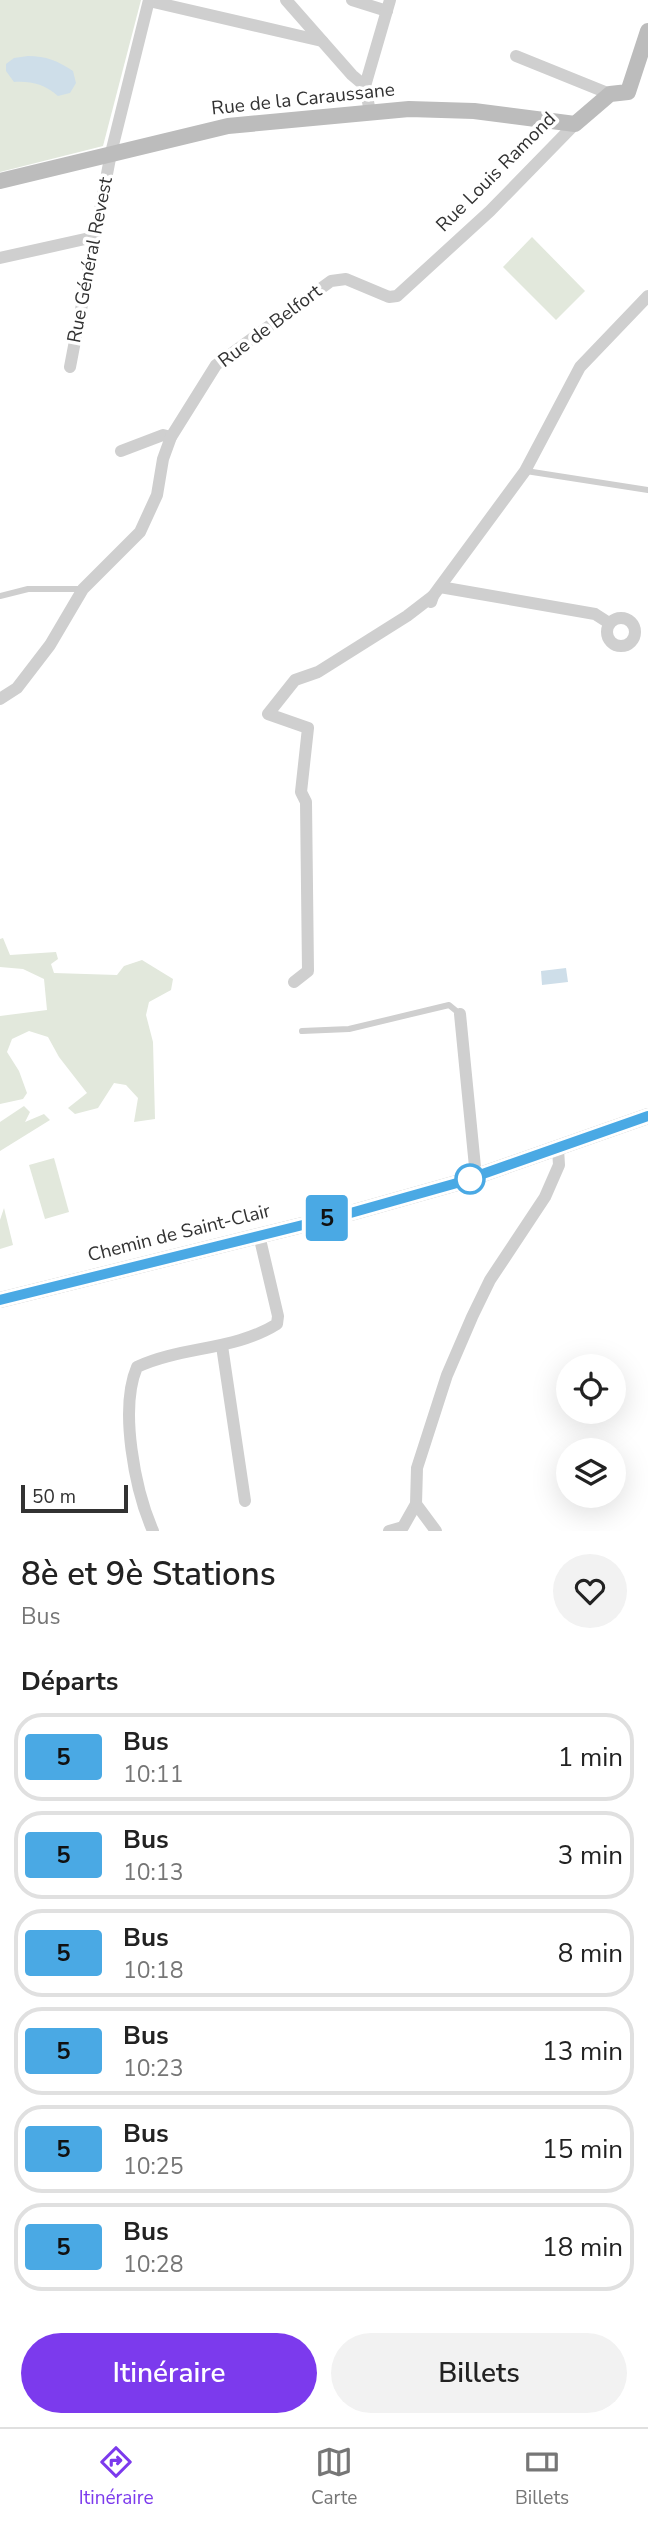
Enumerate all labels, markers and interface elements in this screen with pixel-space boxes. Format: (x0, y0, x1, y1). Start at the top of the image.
street label: Rue de la Caraussane (210, 76, 396, 122)
street label: Rue Louis Ramond (430, 106, 562, 238)
street label: Rue Général Revest (61, 175, 119, 345)
street label: Rue de Belfort (213, 278, 327, 374)
unlabelled marker (455, 1164, 485, 1194)
line badge: 5 (304, 1195, 350, 1241)
street label: Chemin de Saint-Clair (85, 1198, 273, 1268)
text: 5 (320, 1202, 334, 1234)
map controls (556, 1354, 626, 1508)
button: locate (556, 1354, 626, 1424)
button: layers (556, 1438, 626, 1508)
scale bar (21, 1482, 128, 1514)
text: 50 m (32, 1484, 76, 1510)
text: 8è et 9è Stations (21, 1552, 276, 1597)
button: heart (553, 1554, 627, 1628)
text: Bus (21, 1601, 61, 1632)
text: Départs (21, 1664, 118, 1699)
text: Bus (123, 1724, 169, 1759)
text: 1 min (558, 1740, 623, 1775)
text: 5 (56, 1741, 71, 1773)
text: 10:11 (123, 1759, 183, 1790)
text: Bus (123, 1822, 169, 1857)
text: 3 min (558, 1838, 623, 1873)
text: 5 (56, 1839, 71, 1871)
text: 10:13 (123, 1857, 183, 1888)
text: Bus (123, 1920, 169, 1955)
text: 8 min (558, 1936, 623, 1971)
text: 5 (56, 1937, 71, 1969)
text: 10:18 (123, 1955, 183, 1986)
text: Bus (123, 2018, 169, 2053)
text: 13 min (542, 2034, 623, 2069)
text: 5 (56, 2035, 71, 2067)
text: 10:23 (123, 2053, 183, 2084)
text: Bus (123, 2116, 169, 2151)
text: 15 min (542, 2132, 623, 2167)
text: 5 (56, 2133, 71, 2165)
text: 10:25 (123, 2151, 183, 2182)
text: Bus (123, 2214, 169, 2249)
text: 18 min (542, 2230, 623, 2265)
text: 5 (56, 2231, 71, 2263)
text: 10:28 (123, 2249, 183, 2280)
button: Itinéraire (21, 2333, 317, 2413)
button: Billets (331, 2333, 627, 2413)
tab: Itinéraire (79, 2443, 154, 2511)
tab: Carte (311, 2443, 357, 2511)
tab: Billets (515, 2443, 569, 2511)

